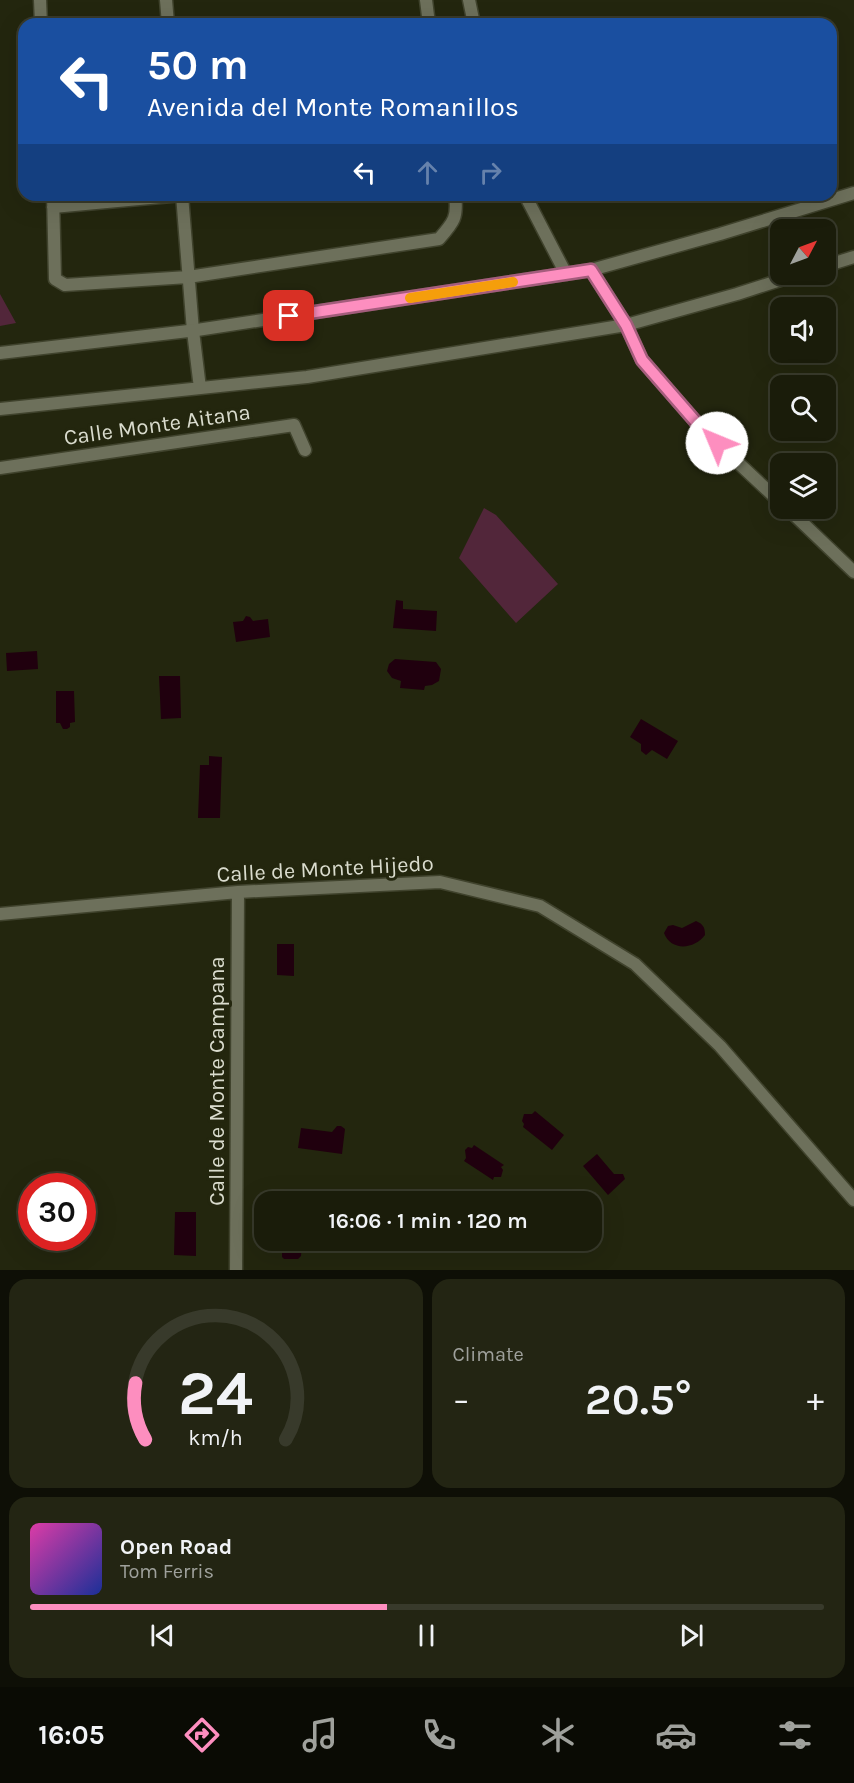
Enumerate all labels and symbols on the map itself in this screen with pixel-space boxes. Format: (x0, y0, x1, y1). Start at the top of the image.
north arrow (770, 219, 836, 285)
pin (263, 290, 314, 341)
street label: Calle Monte Aitana (62, 399, 252, 451)
position arrow (685, 411, 749, 475)
street label: Calle de Monte Hijedo (216, 850, 434, 888)
street label: Calle de Monte Campana (204, 956, 230, 1206)
speed limit sign: 30 (18, 1173, 96, 1251)

